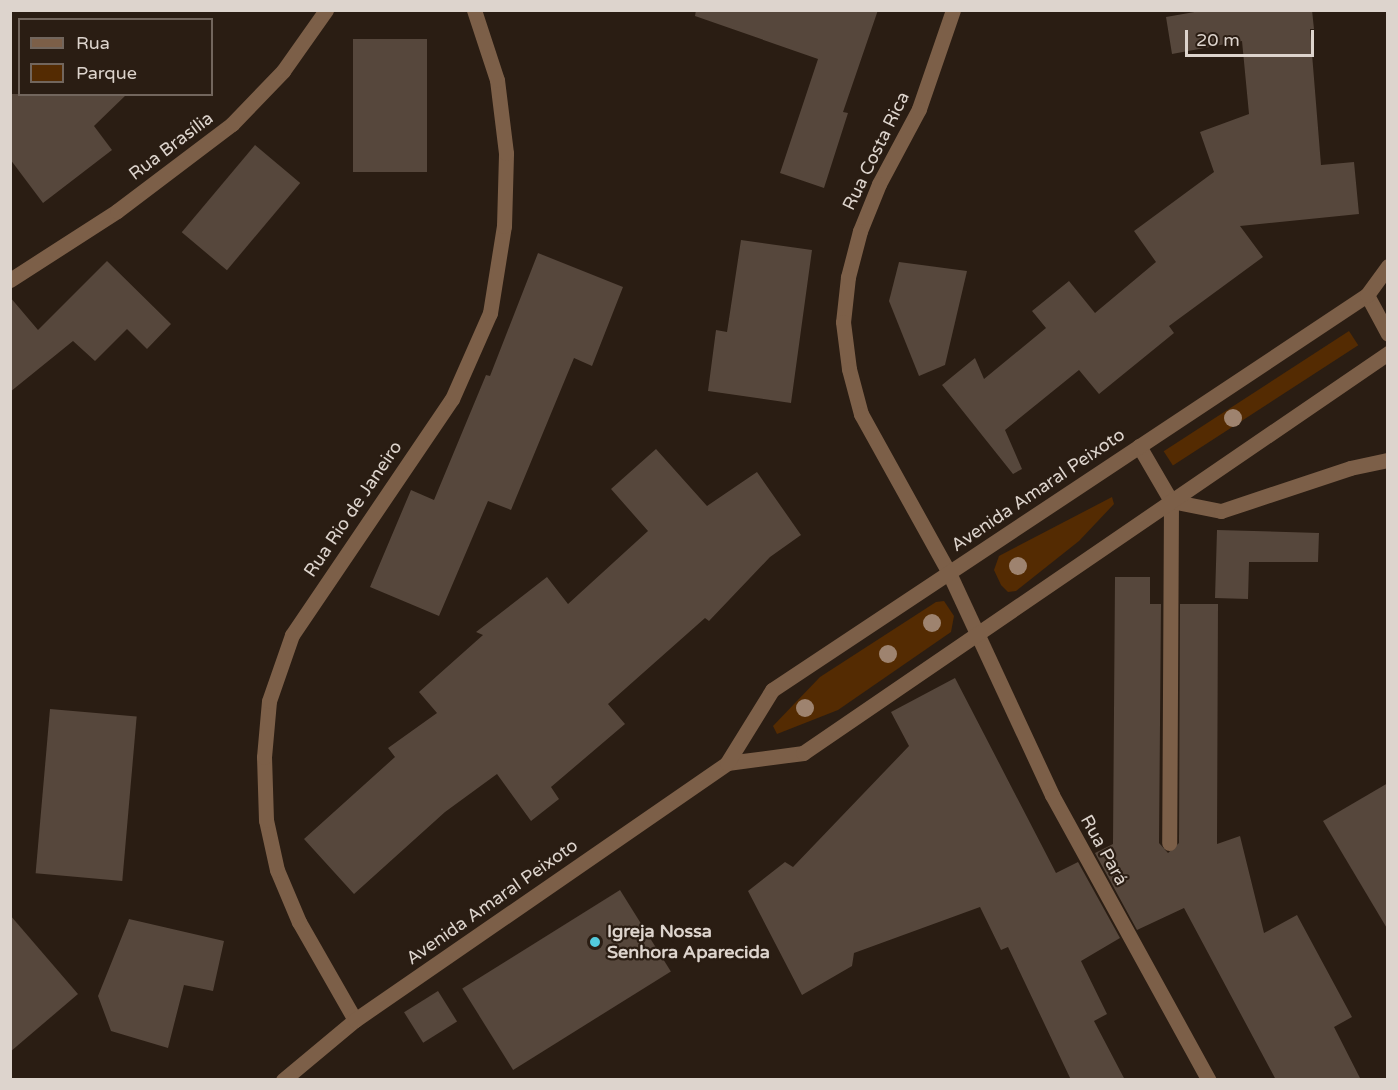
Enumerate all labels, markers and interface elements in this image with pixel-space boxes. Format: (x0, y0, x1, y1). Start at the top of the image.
legend (18, 18, 213, 96)
scale bar (1188, 18, 1317, 56)
text: 20 m (1196, 29, 1240, 51)
text: Rua (76, 32, 110, 54)
text: Parque (76, 62, 137, 84)
street label: Rua Costa Rica (838, 88, 914, 214)
street label: Rua Brasília (125, 107, 217, 185)
street label: Avenida Amaral Peixoto (947, 424, 1129, 556)
street label: Rua Rio de Janeiro (299, 437, 407, 581)
street label: Rua Pará (1076, 811, 1132, 889)
street label: Avenida Amaral Peixoto (402, 834, 582, 970)
place label: Igreja Nossa Senhora Aparecida (607, 921, 770, 964)
marker: Igreja Nossa Senhora Aparecida (588, 935, 602, 949)

